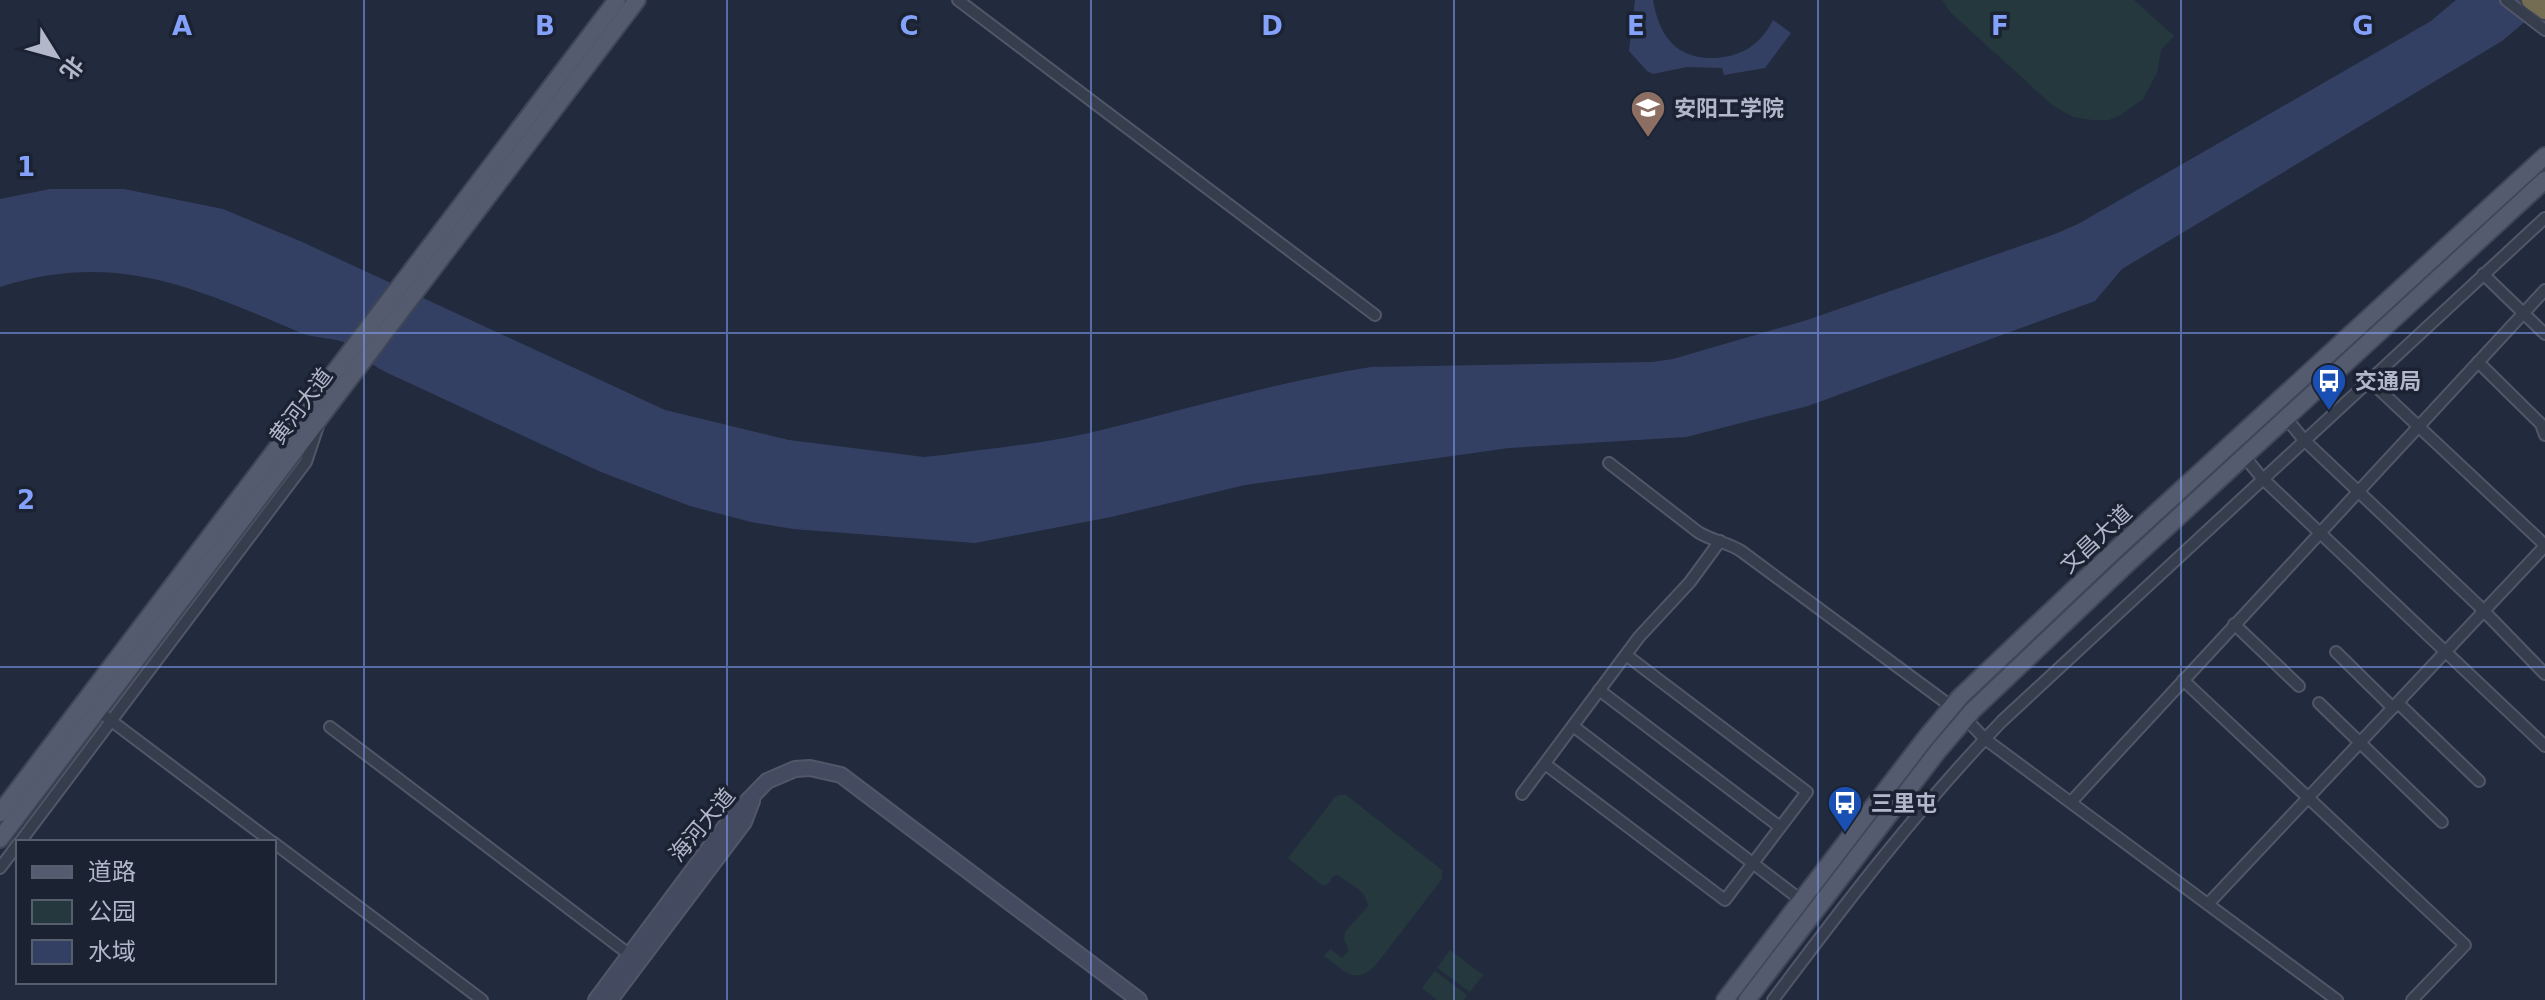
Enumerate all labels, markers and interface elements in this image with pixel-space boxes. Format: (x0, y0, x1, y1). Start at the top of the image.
text: A (172, 11, 192, 41)
text: B (535, 11, 555, 41)
text: C (899, 11, 919, 41)
text: D (1261, 11, 1283, 41)
text: E (1627, 11, 1645, 41)
text: F (1991, 11, 2009, 41)
text: G (2352, 11, 2374, 41)
north arrow (16, 16, 96, 96)
text: 北 (55, 51, 88, 84)
school or university icon: 安阳工学院 (1629, 89, 1667, 139)
place label: 安阳工学院 (1674, 96, 1784, 121)
text: 1 (17, 152, 35, 182)
bus stop icon: 交通局 (2310, 362, 2348, 412)
street label: 黄河大道 (265, 363, 337, 449)
place label: 交通局 (2355, 369, 2421, 394)
text: 2 (17, 485, 35, 515)
street label: 文昌大道 (2055, 500, 2137, 578)
street label: 海河大道 (664, 783, 740, 867)
bus stop icon: 三里屯 (1826, 784, 1864, 834)
place label: 三里屯 (1871, 791, 1937, 816)
legend (16, 840, 276, 984)
text: 道路 (88, 858, 136, 886)
text: 公园 (88, 898, 136, 926)
text: 水域 (88, 938, 136, 966)

